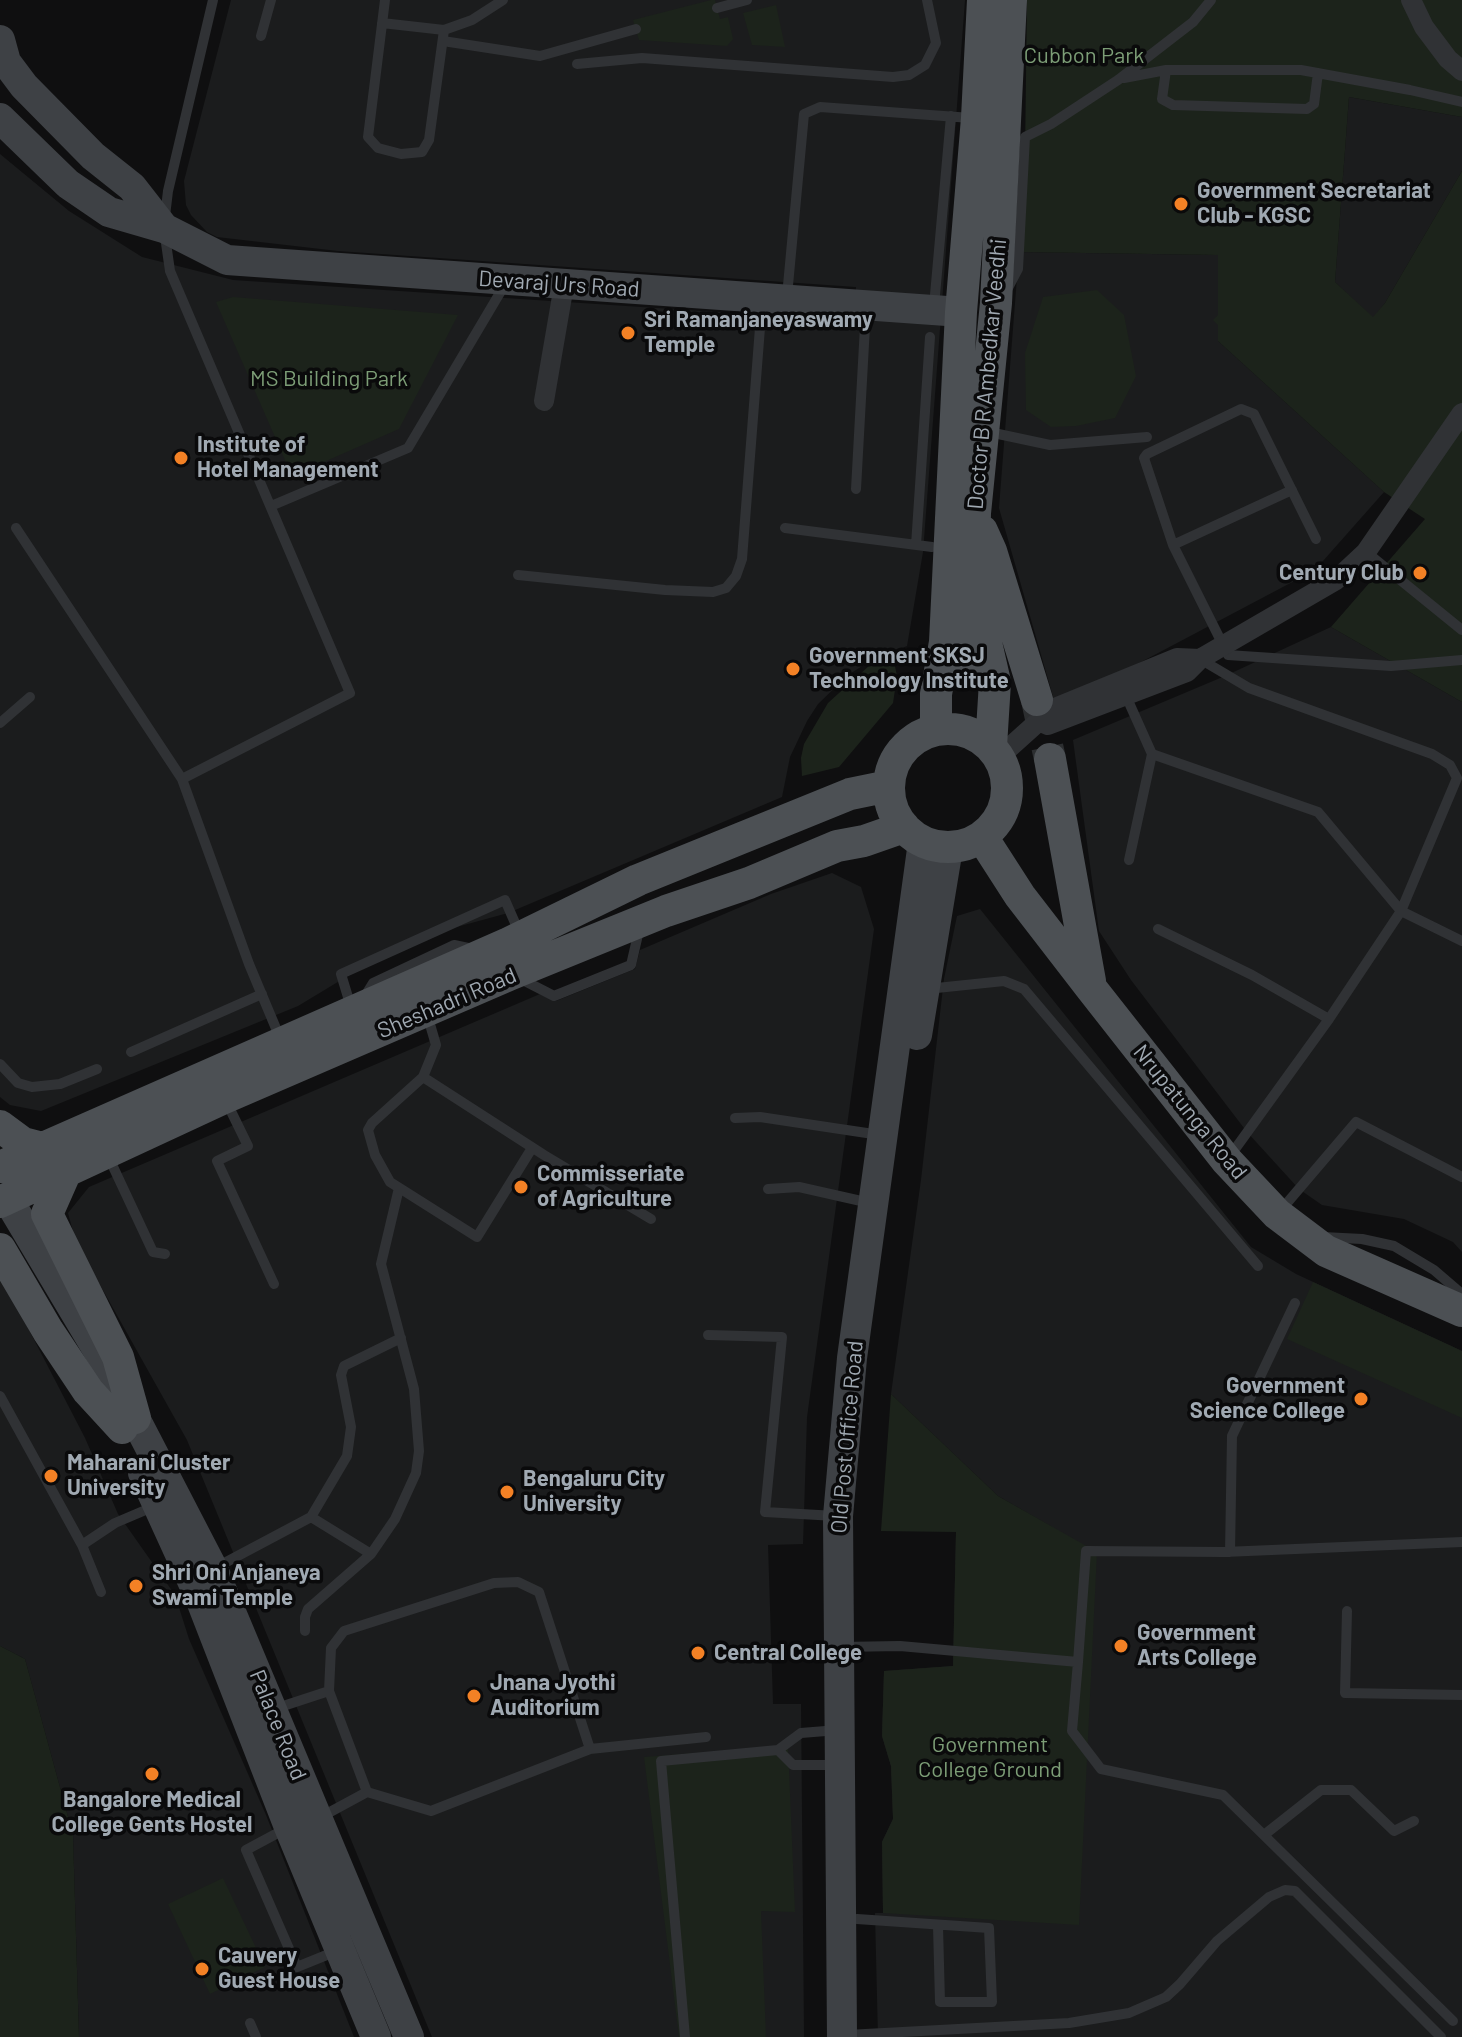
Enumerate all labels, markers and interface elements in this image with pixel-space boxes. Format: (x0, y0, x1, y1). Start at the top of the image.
park label: Cubbon Park (1024, 43, 1144, 69)
place label: Government Secretariat Club - KGSC (1197, 178, 1431, 230)
marker: Government Secretariat Club - KGSC (1172, 195, 1190, 213)
street label: Doctor B R Ambedkar Veedhi (962, 238, 1012, 510)
street label: Devaraj Urs Road (478, 265, 640, 303)
place label: Sri Ramanjaneyaswamy Temple (644, 307, 873, 358)
marker: Sri Ramanjaneyaswamy Temple (619, 324, 637, 342)
park label: MS Building Park (250, 366, 408, 392)
place label: Institute of Hotel Management (197, 432, 379, 484)
marker: Institute of Hotel Management (172, 449, 190, 467)
place label: Century Club (1279, 560, 1404, 586)
marker: Century Club (1411, 564, 1429, 582)
place label: Government SKSJ Technology Institute (809, 643, 1009, 694)
marker: Government SKSJ Technology Institute (784, 660, 802, 678)
street label: Sheshadri Road (374, 962, 520, 1044)
street label: Nrupatunga Road (1128, 1039, 1252, 1185)
place label: Commisseriate of Agriculture (537, 1161, 685, 1212)
marker: Commisseriate of Agriculture (512, 1178, 530, 1196)
street label: Old Post Office Road (825, 1340, 869, 1534)
place label: Government Science College (1190, 1373, 1345, 1424)
marker: Government Science College (1352, 1390, 1370, 1408)
place label: Maharani Cluster University (67, 1450, 230, 1502)
place label: Bengaluru City University (523, 1466, 665, 1518)
marker: Maharani Cluster University (42, 1467, 60, 1485)
marker: Bengaluru City University (498, 1483, 516, 1501)
place label: Shri Oni Anjaneya Swami Temple (152, 1560, 321, 1612)
marker: Shri Oni Anjaneya Swami Temple (127, 1577, 145, 1595)
place label: Government Arts College (1137, 1620, 1257, 1672)
marker: Government Arts College (1112, 1637, 1130, 1655)
place label: Central College (714, 1640, 862, 1666)
marker: Central College (689, 1644, 707, 1662)
street label: Palace Road (244, 1666, 312, 1784)
place label: Jnana Jyothi Auditorium (490, 1670, 616, 1722)
marker: Jnana Jyothi Auditorium (465, 1687, 483, 1705)
park label: Government College Ground (918, 1732, 1062, 1784)
marker: Bangalore Medical College Gents Hostel (143, 1765, 161, 1783)
place label: Bangalore Medical College Gents Hostel (52, 1787, 252, 1838)
place label: Cauvery Guest House (218, 1943, 340, 1994)
marker: Cauvery Guest House (193, 1960, 211, 1978)

